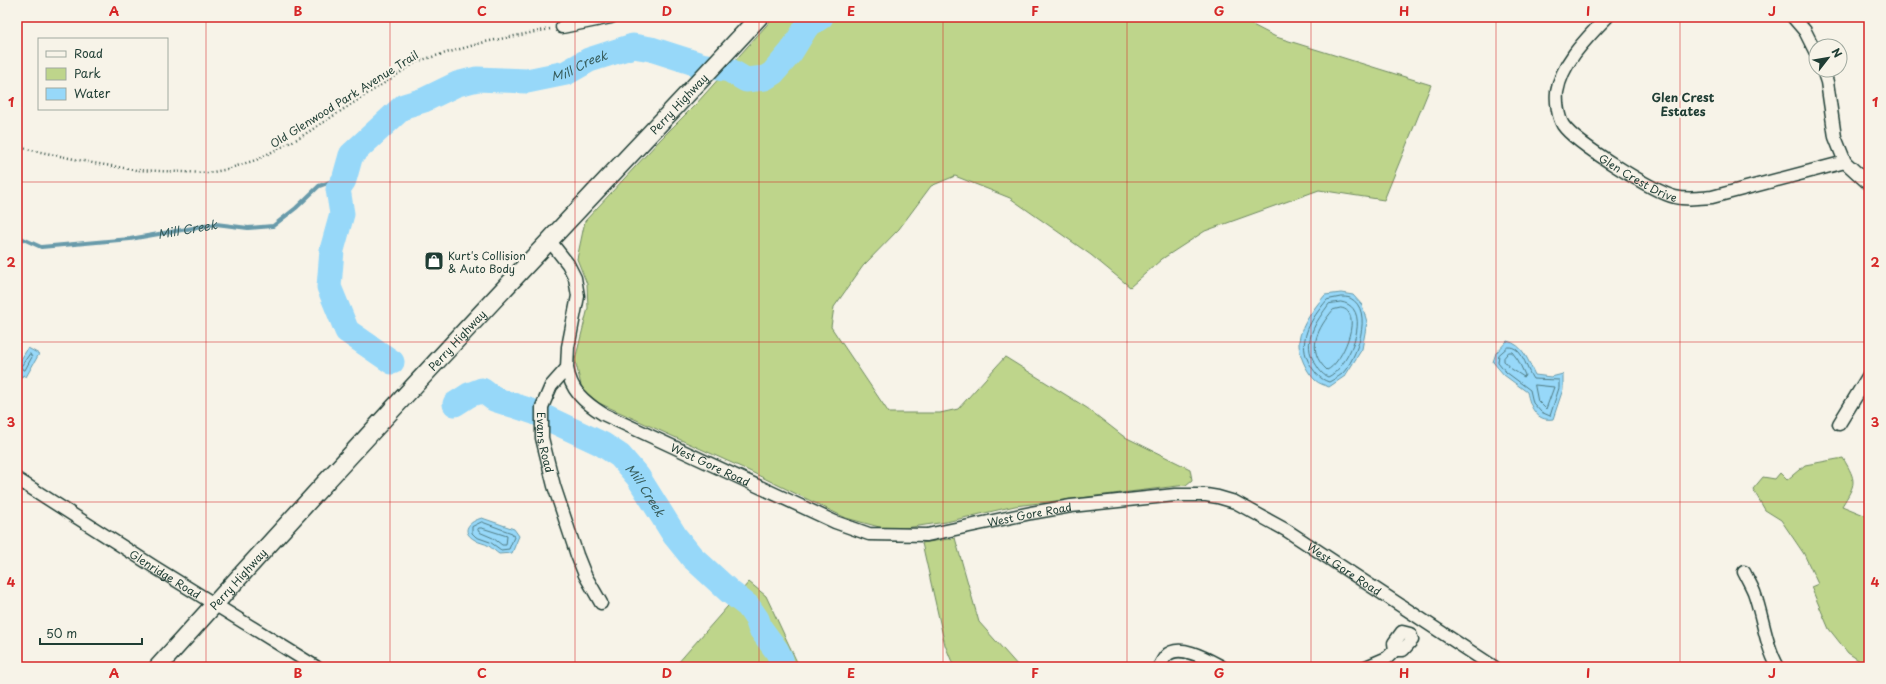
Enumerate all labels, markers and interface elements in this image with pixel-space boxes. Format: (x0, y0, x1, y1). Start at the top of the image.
text: A (109, 1, 119, 20)
text: B (294, 1, 303, 20)
text: C (477, 1, 487, 20)
text: D (662, 1, 672, 20)
text: E (847, 1, 855, 20)
text: F (1031, 1, 1039, 20)
text: G (1214, 1, 1224, 20)
text: H (1399, 1, 1409, 20)
text: I (1586, 1, 1590, 20)
text: J (1768, 1, 1776, 20)
legend (38, 38, 168, 110)
north arrow (1808, 38, 1848, 78)
text: Road (74, 44, 103, 62)
text: N (1827, 44, 1847, 61)
street label: Old Glenwood Park Avenue Trail (266, 46, 422, 152)
water label: Mill Creek (549, 46, 610, 85)
text: Park (74, 64, 101, 82)
street label: Perry Highway (645, 69, 711, 138)
text: Water (74, 84, 111, 102)
district label: Glen Crest Estates (1652, 88, 1715, 120)
text: 1 (8, 92, 14, 111)
text: 1 (1872, 92, 1878, 111)
street label: Glen Crest Drive (1596, 149, 1679, 206)
water label: Mill Creek (156, 215, 219, 243)
place label: Kurt's Collision & Auto Body (448, 247, 526, 277)
shop icon: Kurt's Collision & Auto Body (423, 250, 445, 272)
text: 2 (6, 252, 16, 271)
text: 2 (1870, 252, 1880, 271)
street label: Perry Highway (424, 305, 489, 374)
text: 3 (7, 412, 16, 431)
street label: Evans Road (534, 412, 559, 474)
text: 3 (1871, 412, 1880, 431)
street label: West Gore Road (668, 438, 753, 490)
water label: Mill Creek (621, 460, 670, 520)
street label: West Gore Road (986, 498, 1073, 531)
street label: West Gore Road (1304, 538, 1385, 599)
street label: Perry Highway (205, 544, 270, 613)
street label: Glenridge Road (126, 545, 204, 602)
text: 4 (7, 572, 16, 591)
text: 4 (1871, 572, 1880, 591)
scale bar (40, 620, 142, 646)
text: 50 m (46, 624, 77, 642)
text: A (109, 663, 119, 682)
text: B (294, 663, 303, 682)
text: C (477, 663, 487, 682)
text: D (662, 663, 672, 682)
text: E (847, 663, 855, 682)
text: F (1031, 663, 1039, 682)
text: G (1214, 663, 1224, 682)
text: H (1399, 663, 1409, 682)
text: I (1586, 663, 1590, 682)
text: J (1768, 663, 1776, 682)

